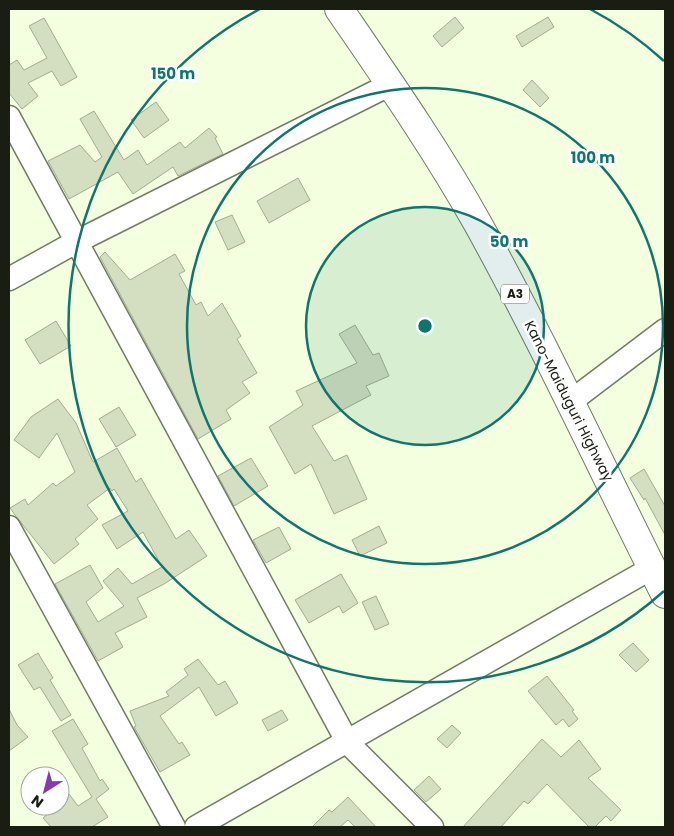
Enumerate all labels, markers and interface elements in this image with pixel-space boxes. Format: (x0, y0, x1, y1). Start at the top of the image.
text: 150 m (151, 63, 195, 84)
text: 100 m (571, 147, 615, 168)
text: 50 m (490, 231, 528, 252)
road number: A3 (501, 284, 529, 304)
centre of rings (416, 317, 434, 335)
street label: Kano-Maiduguri Highway (520, 317, 618, 485)
north arrow (20, 766, 70, 816)
text: N (27, 790, 47, 813)

